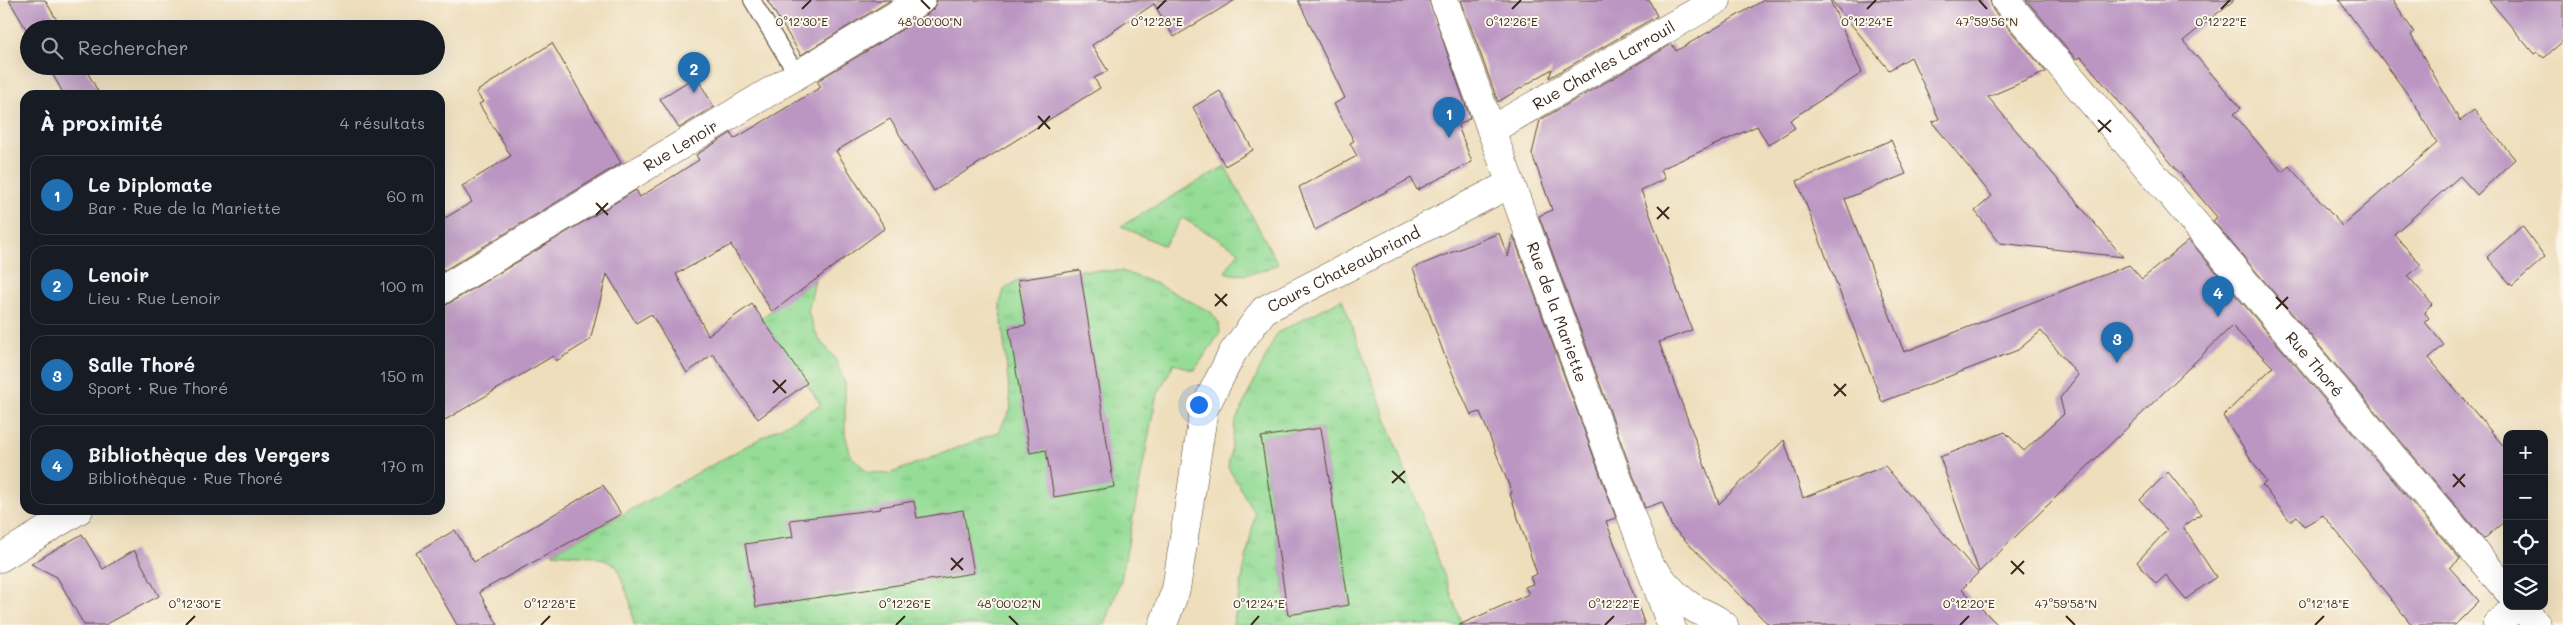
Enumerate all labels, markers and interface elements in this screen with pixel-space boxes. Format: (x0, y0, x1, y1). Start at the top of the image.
text: 0°12'30"E (776, 13, 828, 29)
text: 48°00'00"N (898, 13, 962, 29)
text: 0°12'28"E (1131, 13, 1183, 29)
text: 0°12'26"E (1486, 13, 1538, 29)
text: 0°12'24"E (1841, 13, 1893, 29)
text: 47°59'56"N (1956, 13, 2018, 29)
text: 0°12'22"E (2195, 13, 2247, 29)
street label: Rue Charles Larrouil (1528, 15, 1678, 114)
search box (20, 20, 445, 75)
icon: search (38, 34, 66, 62)
text: Rechercher (78, 35, 188, 60)
pin: 2 (678, 52, 710, 93)
pin: 1 (1433, 97, 1465, 138)
text: À proximité (40, 109, 163, 136)
text: 4 résultats (340, 112, 425, 133)
street label: Rue Lenoir (639, 114, 721, 176)
text: Le Diplomate (88, 172, 212, 197)
text: 1 (53, 185, 61, 206)
text: 60 m (387, 185, 424, 206)
text: Bar · Rue de la Mariette (88, 197, 281, 218)
street label: Cours Chateaubriand (1263, 221, 1423, 317)
street label: Rue de la Mariette (1523, 239, 1593, 385)
text: Lenoir (88, 262, 149, 287)
text: 2 (53, 275, 61, 296)
text: 100 m (379, 275, 424, 296)
pin: 4 (2202, 276, 2234, 317)
text: Lieu · Rue Lenoir (88, 287, 221, 308)
pin: 3 (2101, 322, 2133, 363)
street label: Rue Thoré (2281, 327, 2349, 401)
text: Salle Thoré (88, 352, 195, 377)
text: 3 (52, 365, 62, 386)
text: 150 m (380, 365, 424, 386)
text: Sport · Rue Thoré (88, 377, 228, 398)
your location (1186, 392, 1212, 418)
map controls (2503, 430, 2548, 610)
button: + (2503, 430, 2548, 475)
text: Bibliothèque des Vergers (88, 442, 330, 467)
text: 4 (52, 455, 62, 476)
text: 170 m (380, 455, 424, 476)
text: Bibliothèque · Rue Thoré (88, 467, 283, 488)
button: − (2503, 475, 2548, 520)
button: locate (2503, 520, 2548, 565)
button: layers (2503, 565, 2548, 610)
text: 0°12'30"E (169, 595, 221, 611)
text: 0°12'28"E (524, 595, 576, 611)
text: 0°12'26"E (879, 595, 931, 611)
text: 48°00'02"N (977, 595, 1041, 611)
text: 0°12'24"E (1233, 595, 1285, 611)
text: 0°12'22"E (1588, 595, 1640, 611)
text: 0°12'20"E (1943, 595, 1995, 611)
text: 47°59'58"N (2035, 595, 2097, 611)
text: 0°12'18"E (2299, 595, 2349, 611)

